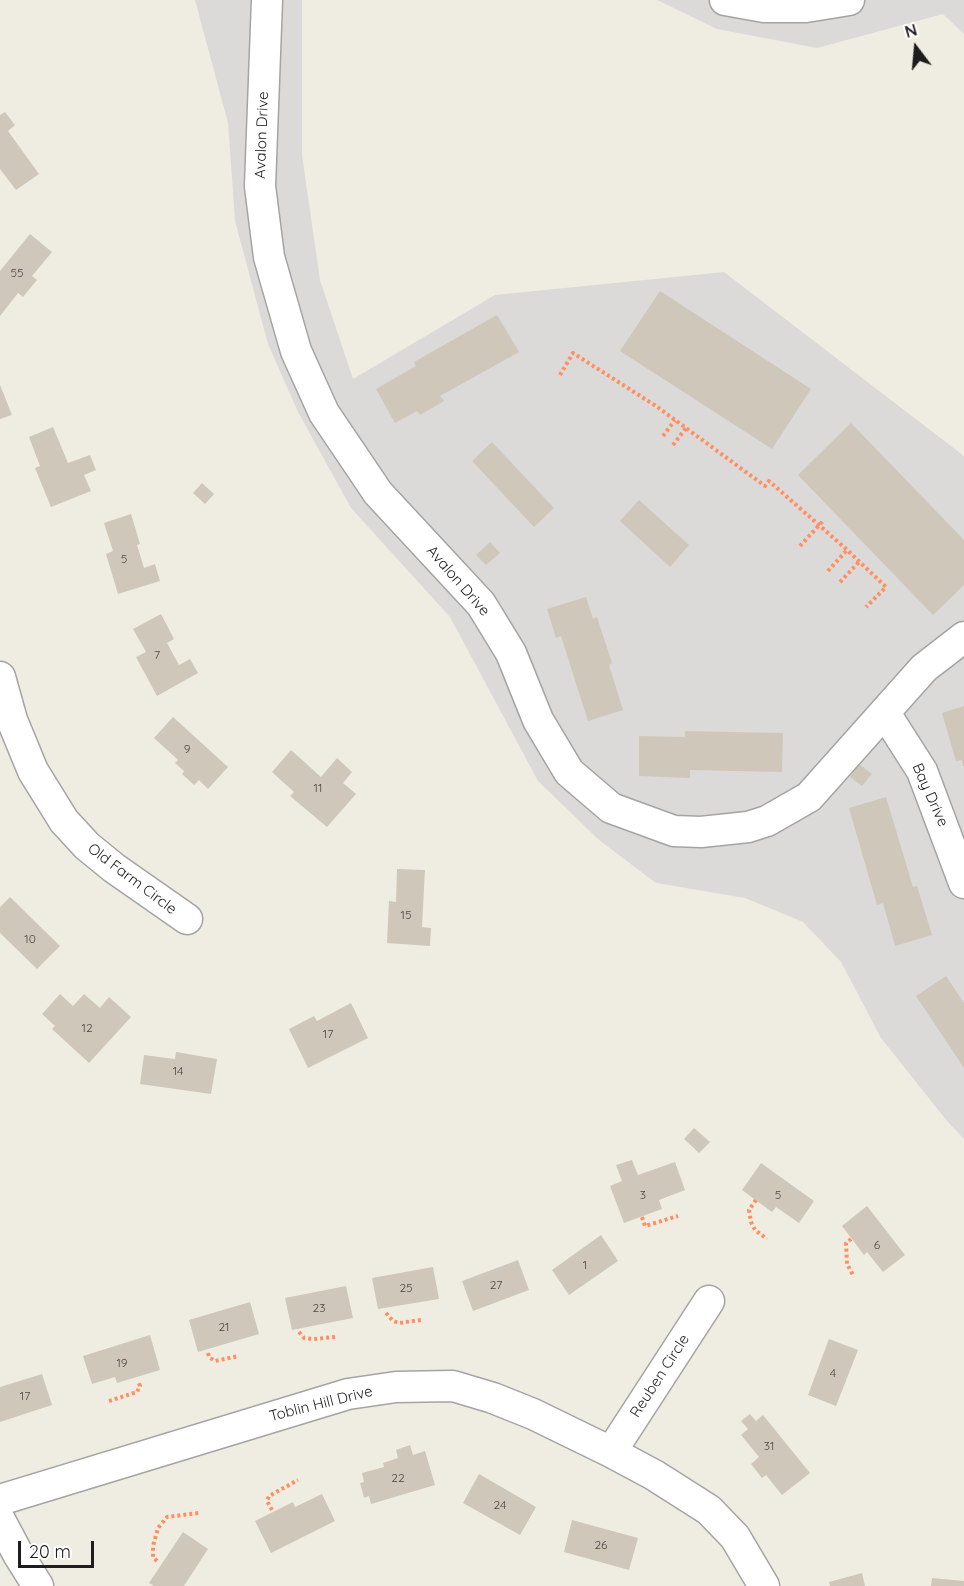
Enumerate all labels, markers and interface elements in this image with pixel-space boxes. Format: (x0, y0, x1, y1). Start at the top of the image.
north arrow (886, 18, 946, 78)
text: N (903, 19, 919, 42)
street label: Avalon Drive (251, 91, 273, 179)
house number: 55 (10, 266, 24, 280)
street label: Avalon Drive (423, 542, 493, 620)
house number: 5 (121, 552, 127, 566)
house number: 7 (154, 648, 160, 662)
house number: 9 (184, 742, 190, 756)
street label: Bay Drive (908, 760, 952, 830)
house number: 11 (314, 781, 322, 795)
street label: Old Farm Circle (84, 840, 180, 918)
house number: 15 (401, 908, 411, 922)
house number: 10 (24, 932, 36, 946)
house number: 12 (81, 1021, 93, 1035)
house number: 17 (323, 1027, 333, 1041)
house number: 14 (173, 1064, 183, 1078)
house number: 3 (640, 1188, 646, 1202)
house number: 5 (775, 1188, 781, 1202)
house number: 6 (874, 1238, 880, 1252)
house number: 1 (583, 1258, 587, 1272)
house number: 27 (490, 1278, 502, 1292)
house number: 25 (399, 1281, 413, 1295)
house number: 23 (313, 1301, 325, 1315)
house number: 21 (218, 1320, 230, 1334)
street label: Reuben Circle (626, 1331, 694, 1421)
house number: 19 (116, 1356, 128, 1370)
house number: 4 (830, 1366, 836, 1380)
street label: Toblin Hill Drive (267, 1382, 375, 1426)
house number: 17 (20, 1389, 30, 1403)
house number: 31 (764, 1439, 774, 1453)
house number: 22 (391, 1471, 405, 1485)
house number: 24 (494, 1498, 506, 1512)
scale bar (21, 1529, 98, 1567)
house number: 26 (594, 1538, 608, 1552)
text: 20 m (29, 1540, 71, 1563)

